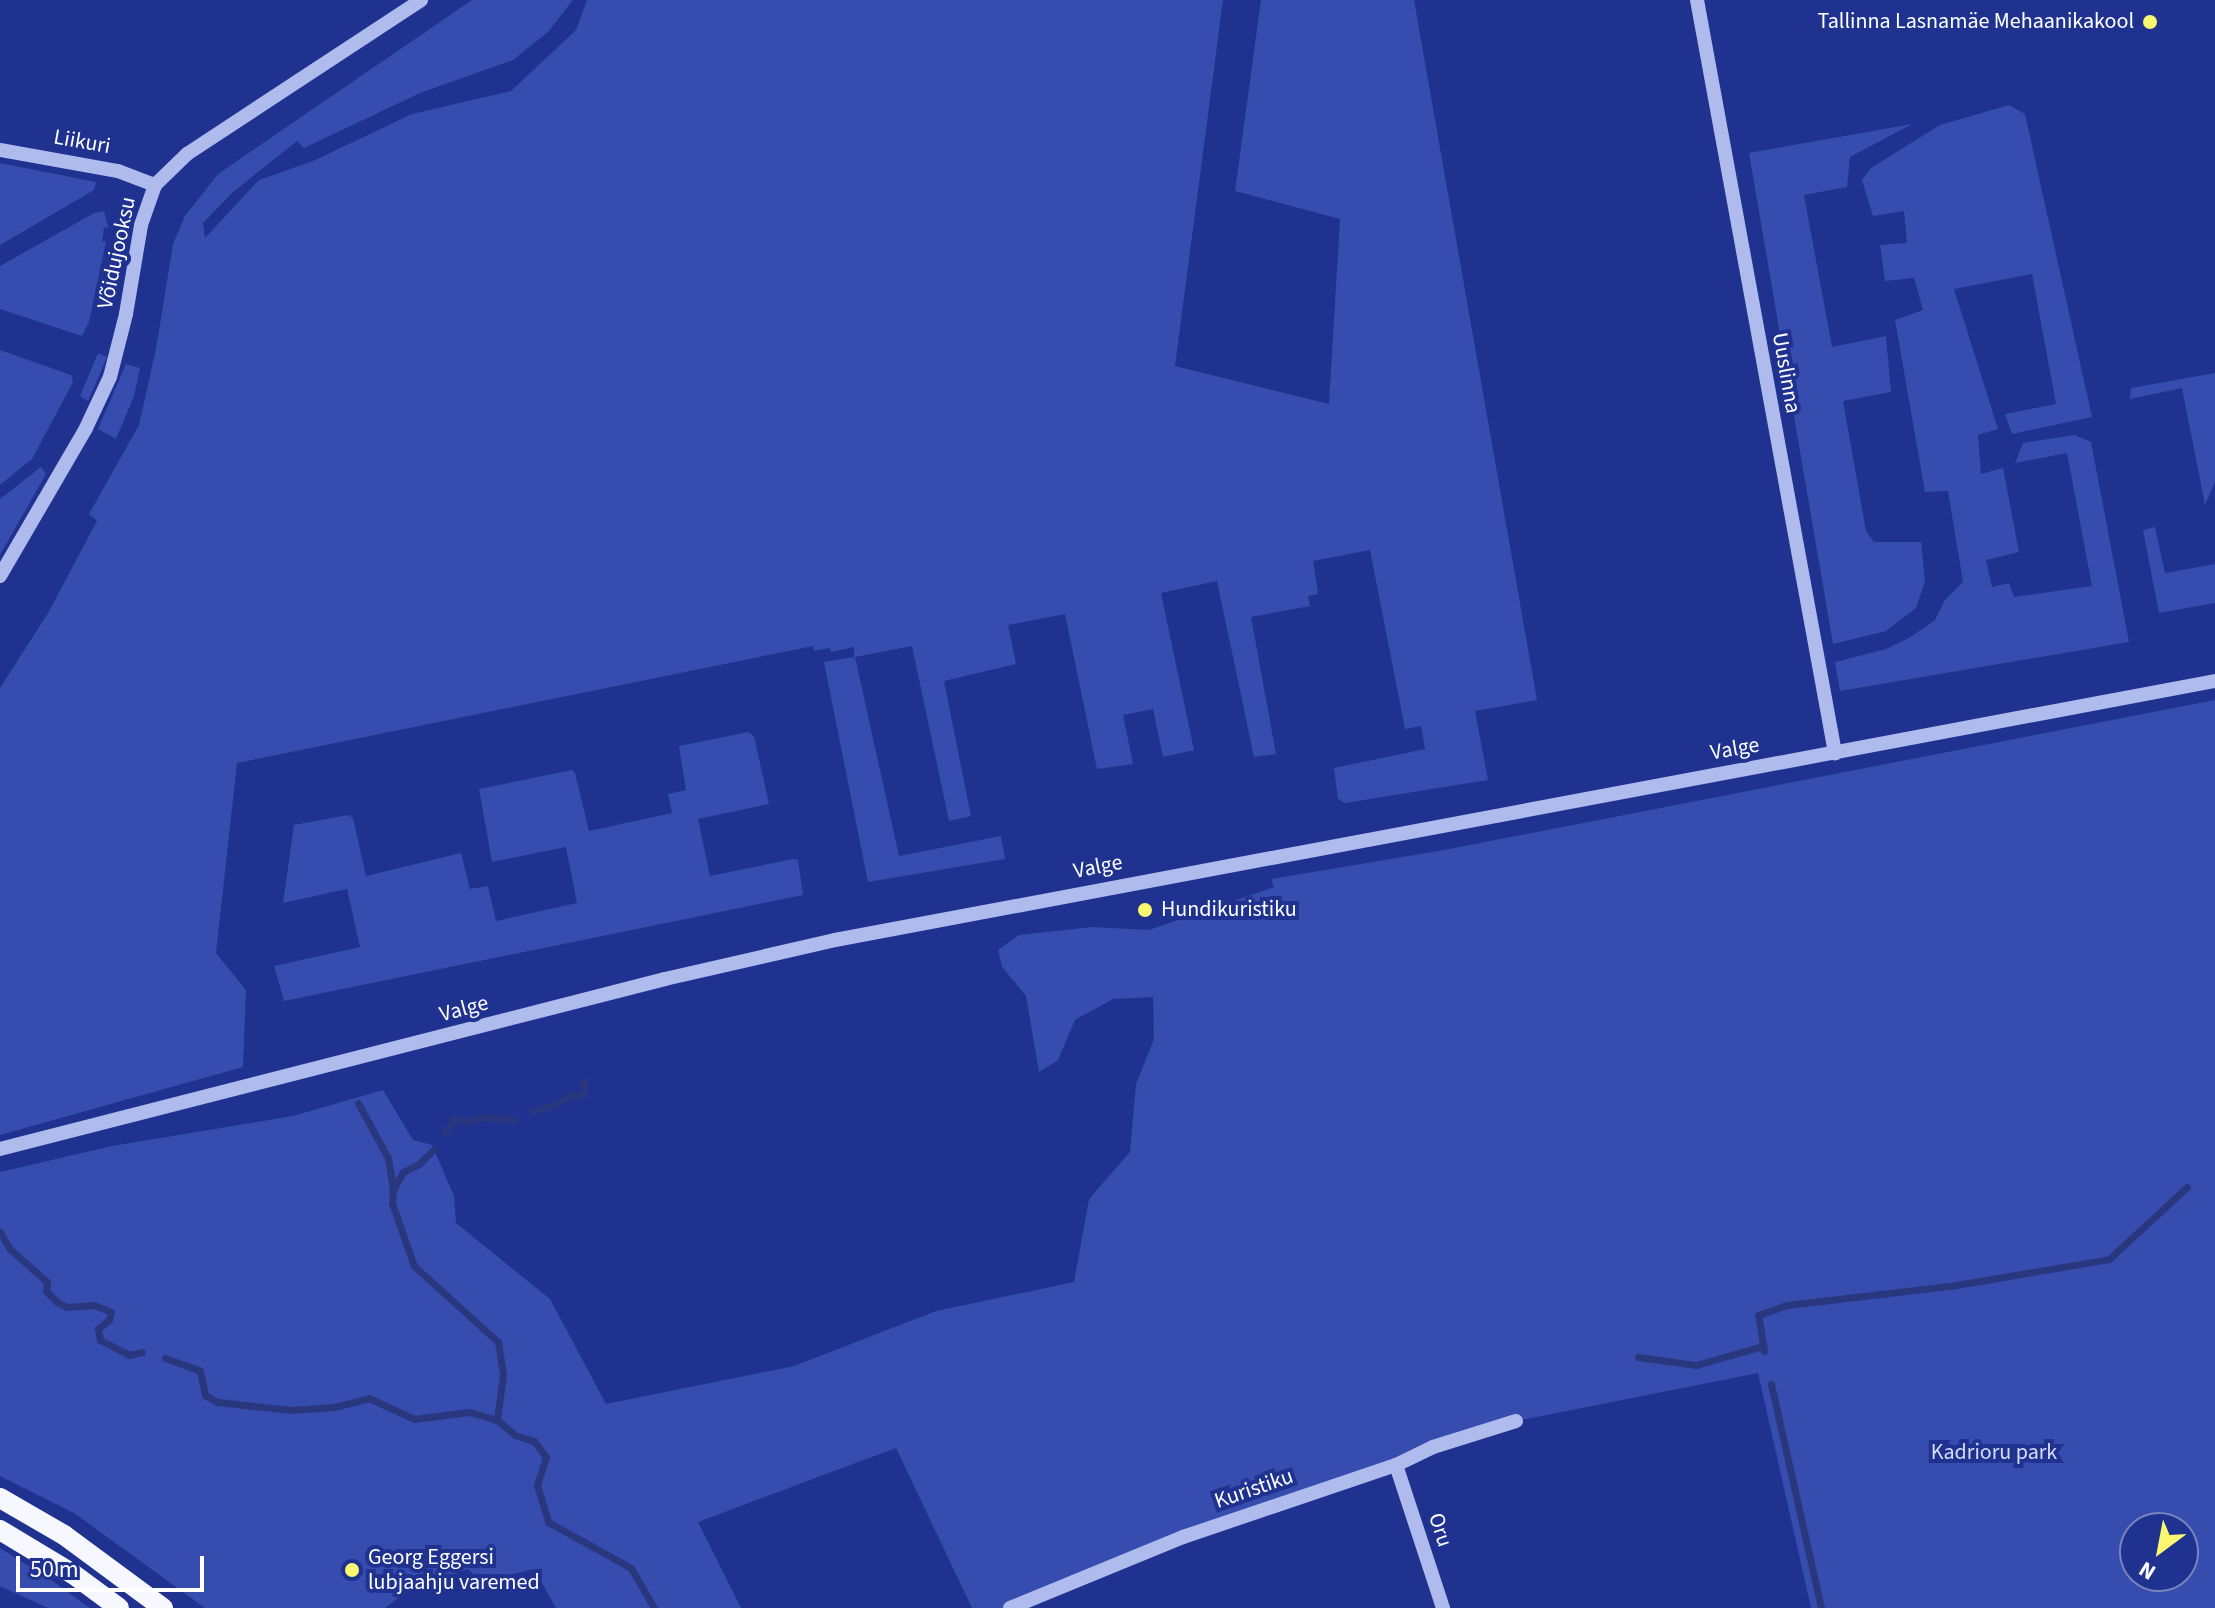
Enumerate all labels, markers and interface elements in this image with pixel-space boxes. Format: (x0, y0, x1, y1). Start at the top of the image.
place label: Tallinna Lasnamäe Mehaanikakool (1818, 9, 2134, 35)
marker: Tallinna Lasnamäe Mehaanikakool (2141, 13, 2159, 31)
street label: Liikuri (52, 124, 112, 160)
street label: Võidujooksu (92, 195, 142, 311)
street label: Uuslinna (1766, 331, 1806, 415)
street label: Valge (1708, 732, 1762, 766)
street label: Valge (1071, 849, 1125, 885)
place label: Hundikuristiku (1161, 897, 1297, 923)
marker: Hundikuristiku (1136, 901, 1154, 919)
street label: Valge (437, 990, 491, 1028)
park label: Kadrioru park (1931, 1440, 2057, 1466)
street label: Kuristiku (1211, 1463, 1297, 1515)
street label: Oru (1422, 1510, 1458, 1550)
north arrow (2119, 1512, 2199, 1592)
scale bar (20, 1540, 208, 1590)
place label: Georg Eggersi lubjaahju varemed (368, 1544, 540, 1596)
text: 50 m (30, 1552, 79, 1587)
text: N (2133, 1553, 2162, 1588)
marker: Georg Eggersi lubjaahju varemed (343, 1561, 361, 1579)

